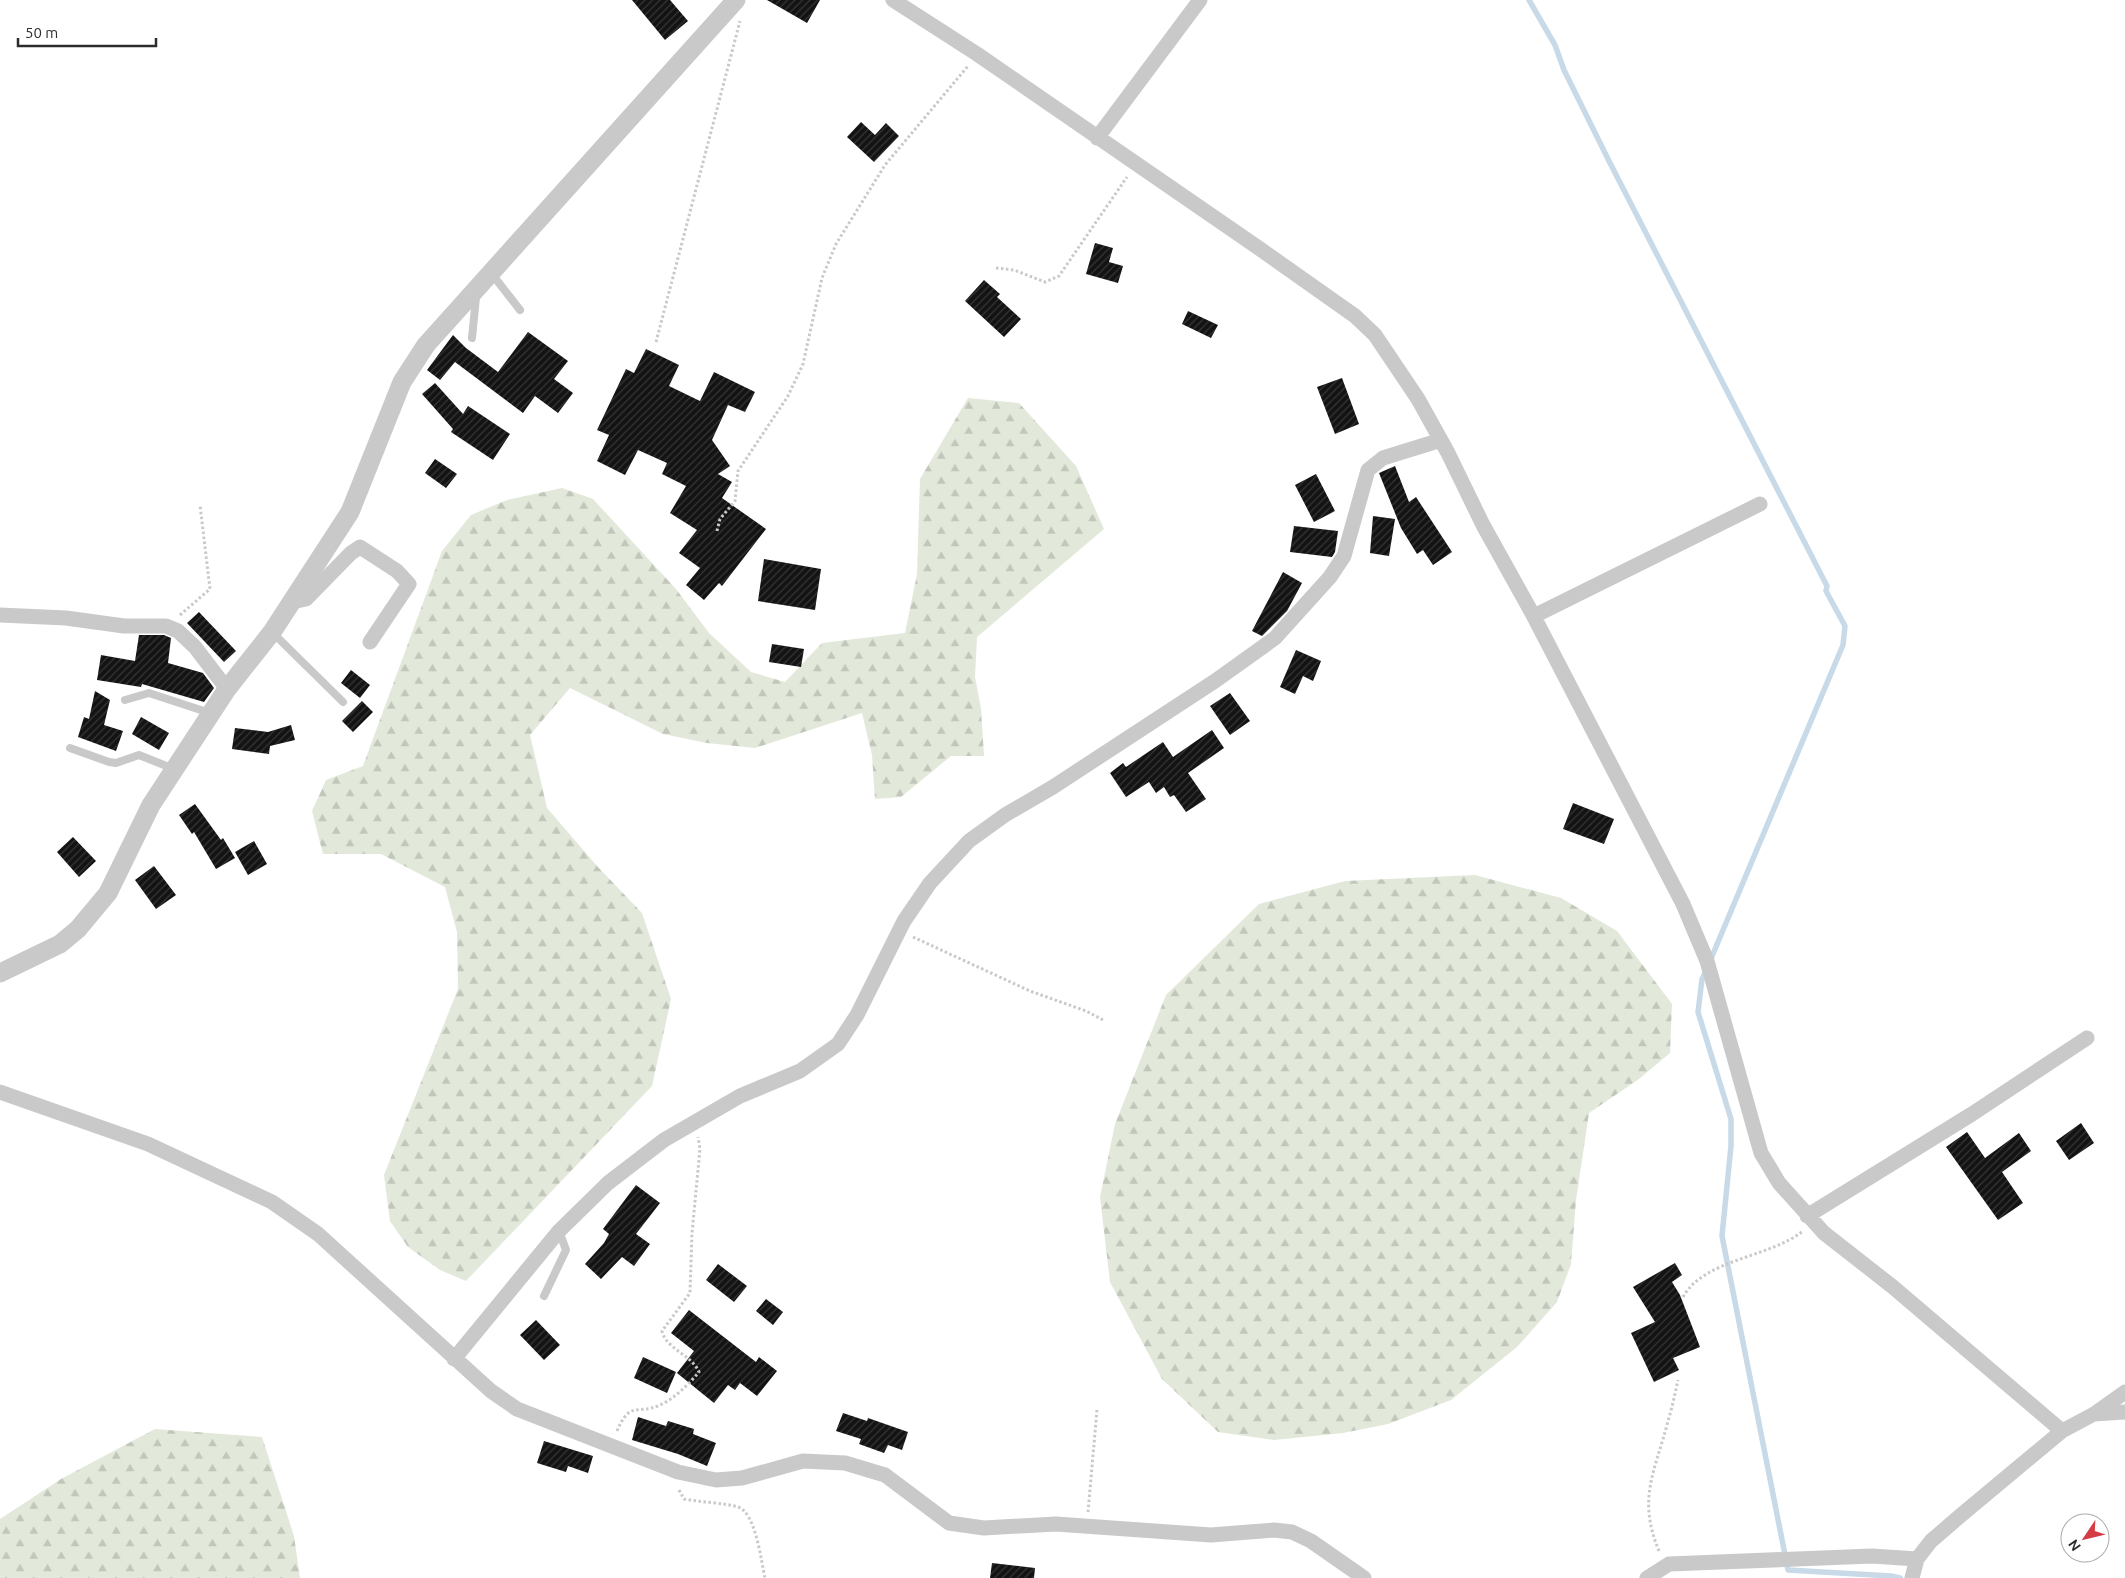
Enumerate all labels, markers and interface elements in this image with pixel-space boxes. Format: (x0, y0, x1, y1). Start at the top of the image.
scale bar (18, 15, 155, 47)
text: 50 m (25, 24, 58, 41)
north arrow (2060, 1513, 2110, 1563)
text: N (2065, 1537, 2084, 1554)

